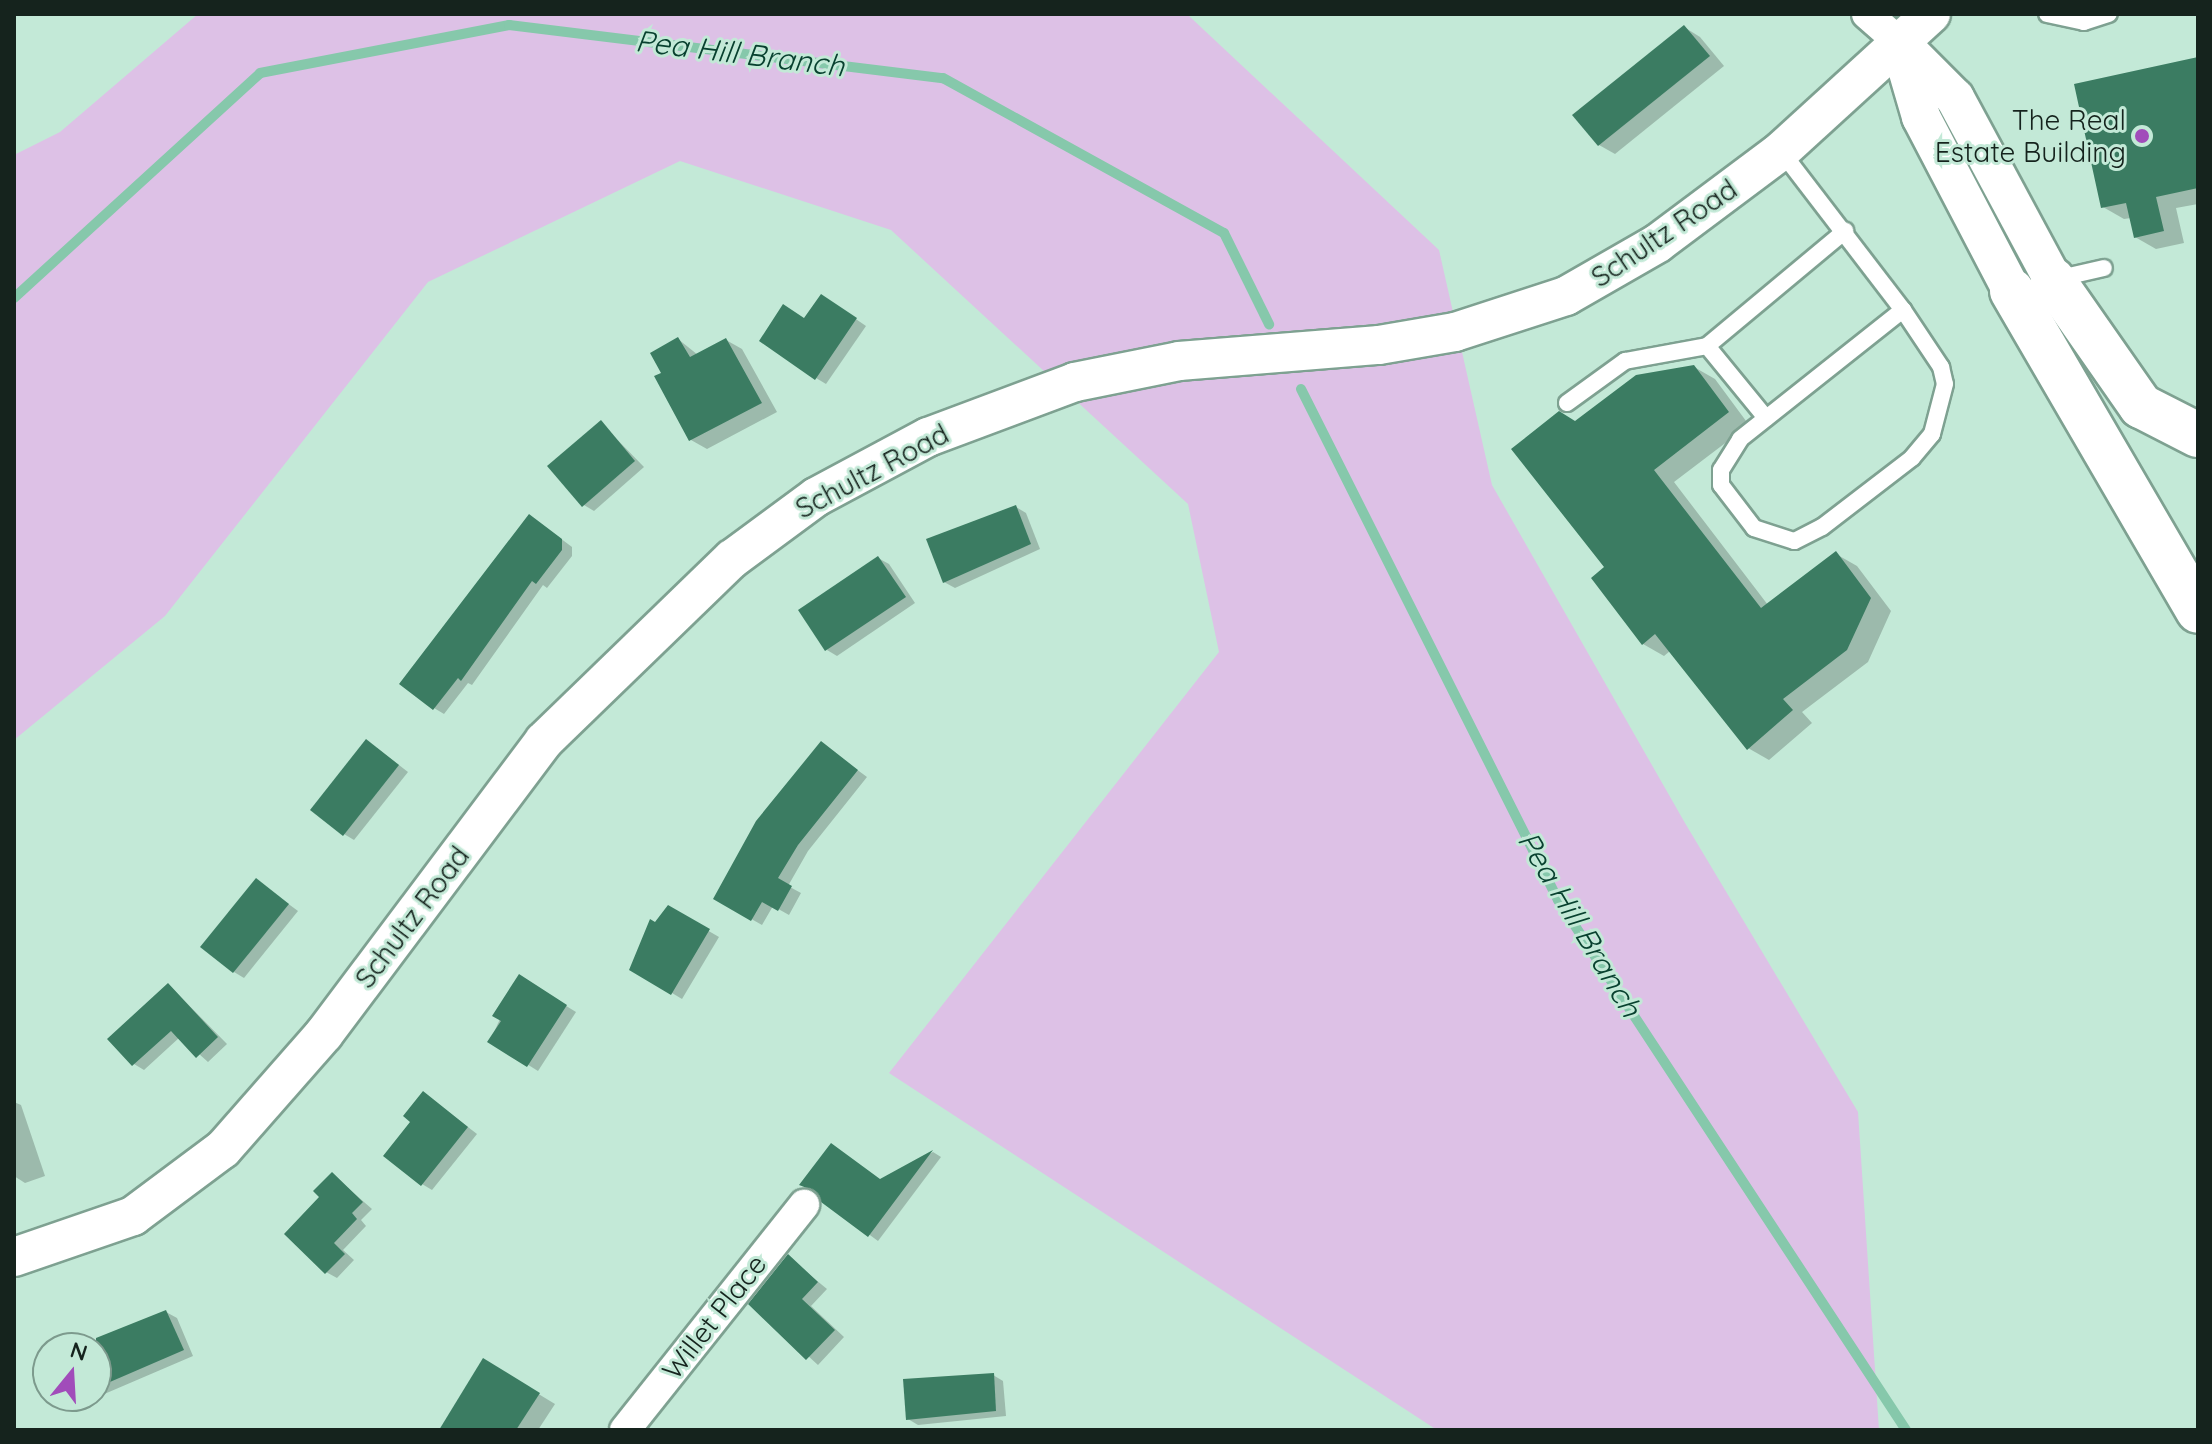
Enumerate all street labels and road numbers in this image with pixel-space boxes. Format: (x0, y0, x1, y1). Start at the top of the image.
street label: Schultz Road (1585, 172, 1743, 294)
street label: Schultz Road (790, 417, 954, 525)
street label: Schultz Road (348, 840, 476, 994)
street label: Willet Place (655, 1248, 773, 1386)

